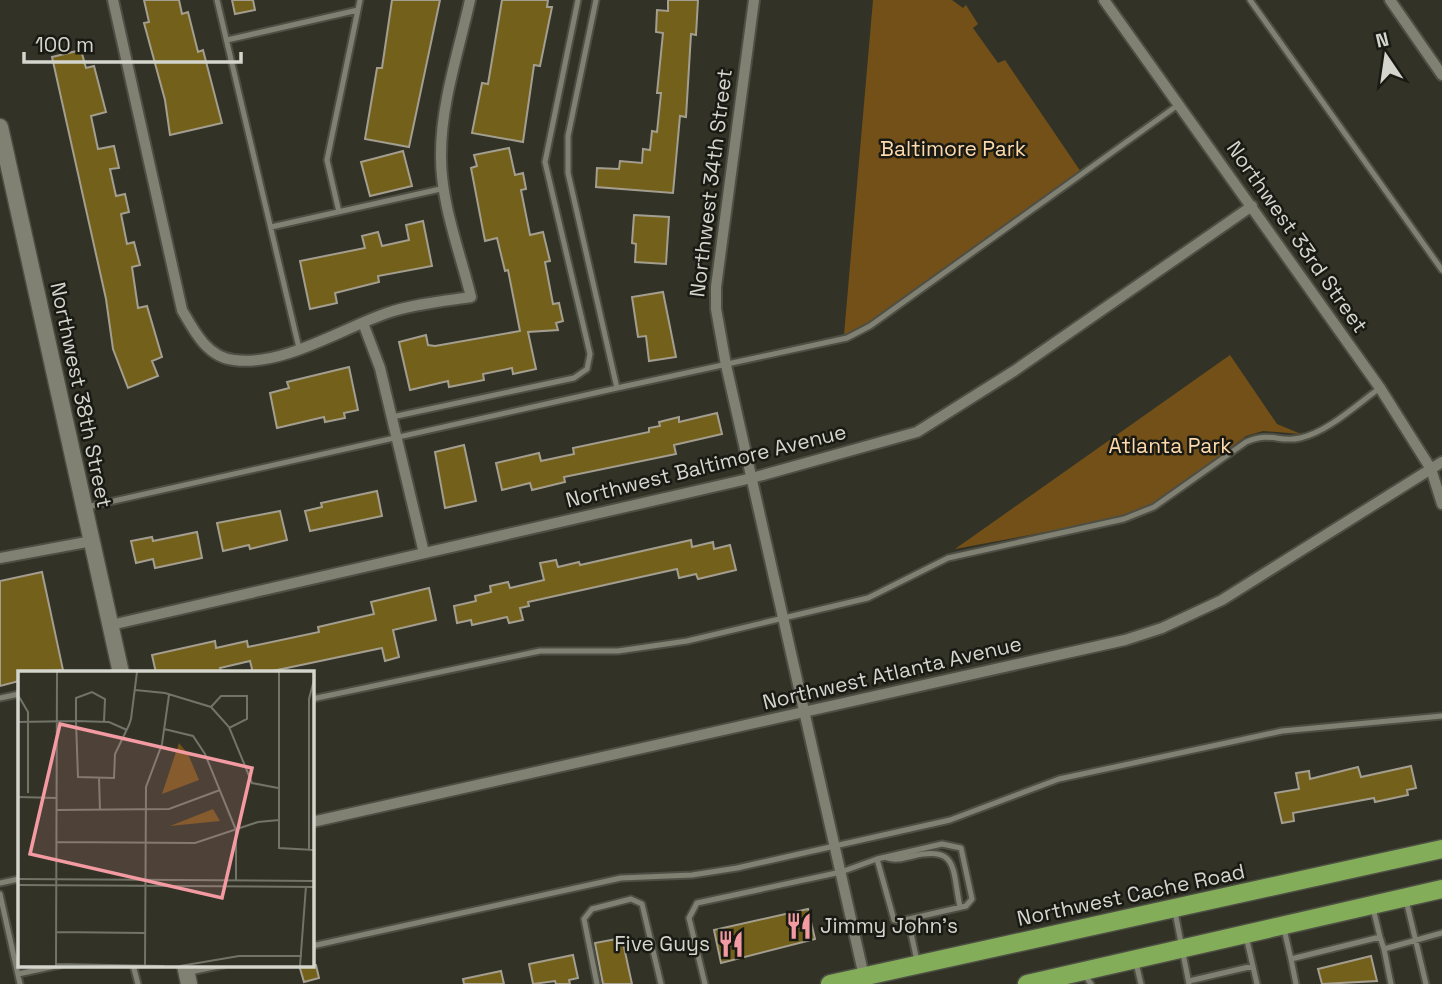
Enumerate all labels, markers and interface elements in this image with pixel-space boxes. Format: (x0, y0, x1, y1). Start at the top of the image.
scale bar (24, 21, 242, 65)
north arrow (1351, 21, 1421, 91)
text: N (1373, 26, 1391, 54)
text: 100 m (35, 31, 94, 58)
street label: Northwest 34th Street (683, 67, 738, 299)
park label: Baltimore Park (880, 135, 1026, 162)
street label: Northwest 33rd Street (1221, 136, 1374, 338)
street label: Northwest 38th Street (44, 280, 119, 510)
street label: Northwest Baltimore Avenue (563, 418, 849, 513)
park label: Atlanta Park (1108, 432, 1232, 459)
street label: Northwest Atlanta Avenue (760, 630, 1024, 715)
inset map (18, 671, 313, 967)
street label: Northwest Cache Road (1014, 857, 1247, 932)
restaurant icon: Jimmy John's (784, 911, 814, 941)
place label: Jimmy John's (820, 912, 958, 939)
restaurant icon: Five Guys (716, 929, 746, 959)
place label: Five Guys (614, 930, 710, 957)

